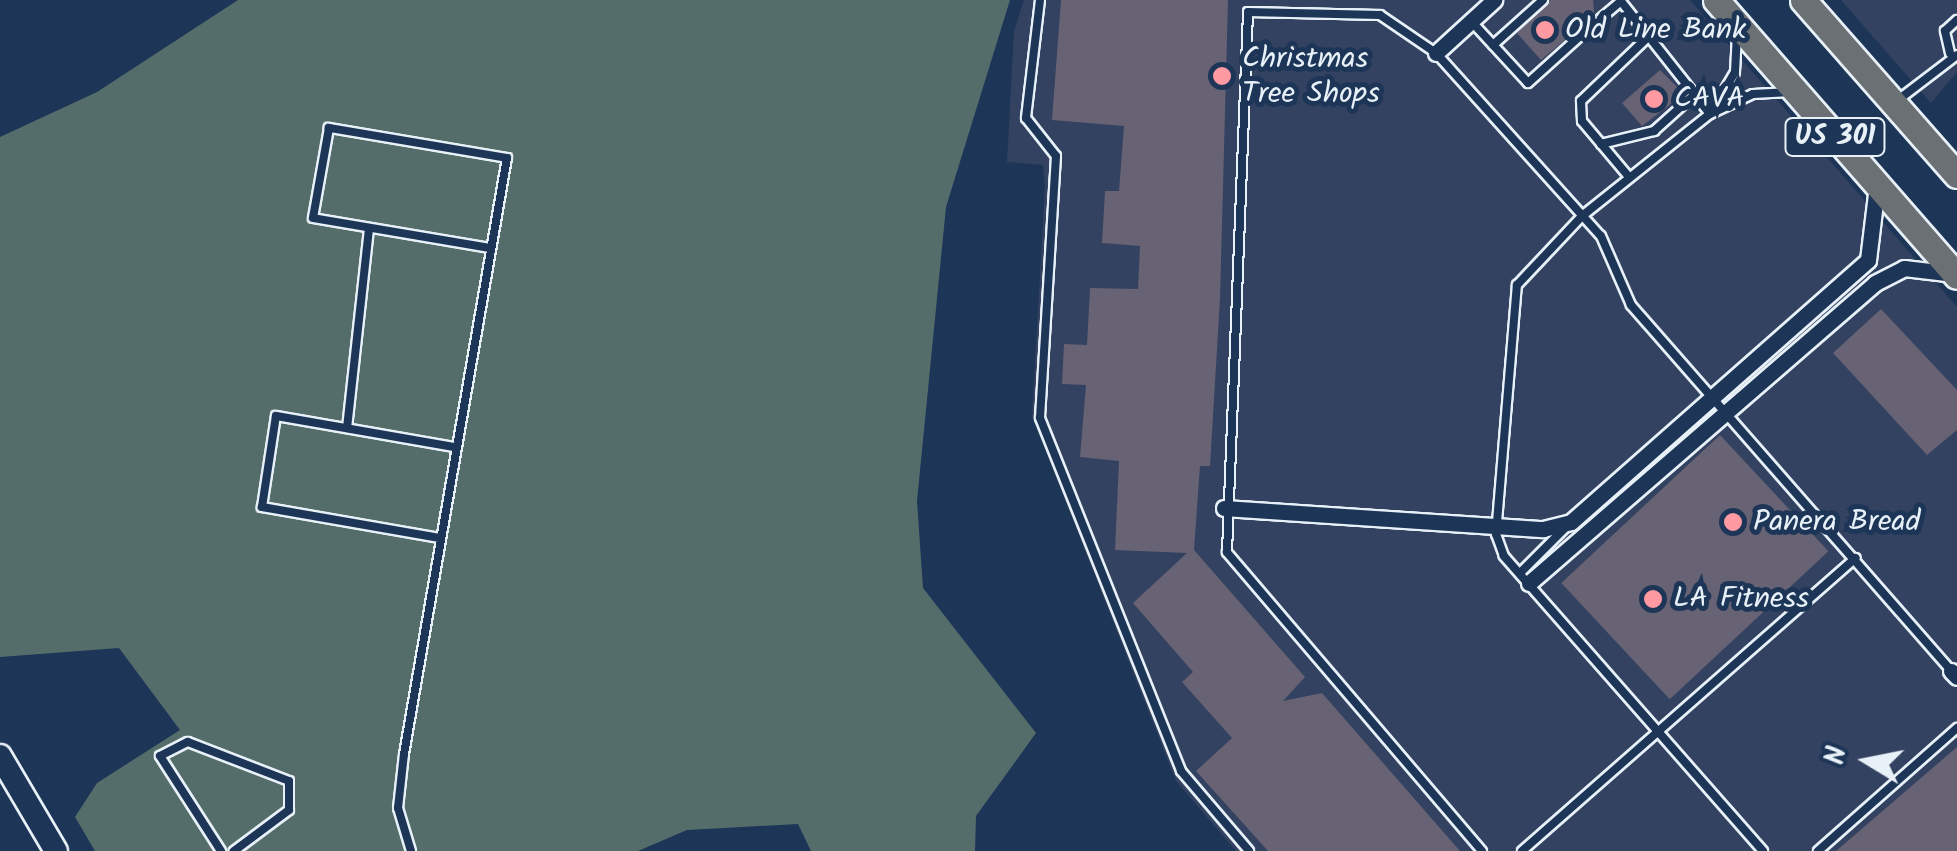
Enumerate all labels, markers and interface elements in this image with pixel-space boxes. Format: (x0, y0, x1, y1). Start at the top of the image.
place label: Old Line Bank (1565, 12, 1746, 48)
marker: Old Line Bank (1534, 19, 1556, 41)
place label: Christmas Tree Shops (1242, 41, 1380, 112)
marker: Christmas Tree Shops (1211, 65, 1233, 87)
place label: CAVA (1674, 81, 1744, 117)
marker: CAVA (1643, 88, 1665, 110)
road number: US 301 (1782, 114, 1888, 160)
place label: Panera Bread (1753, 504, 1920, 540)
marker: Panera Bread (1722, 511, 1744, 533)
place label: LA Fitness (1673, 581, 1809, 617)
marker: LA Fitness (1642, 588, 1664, 610)
north arrow (1817, 711, 1917, 811)
text: N (1813, 743, 1861, 768)

